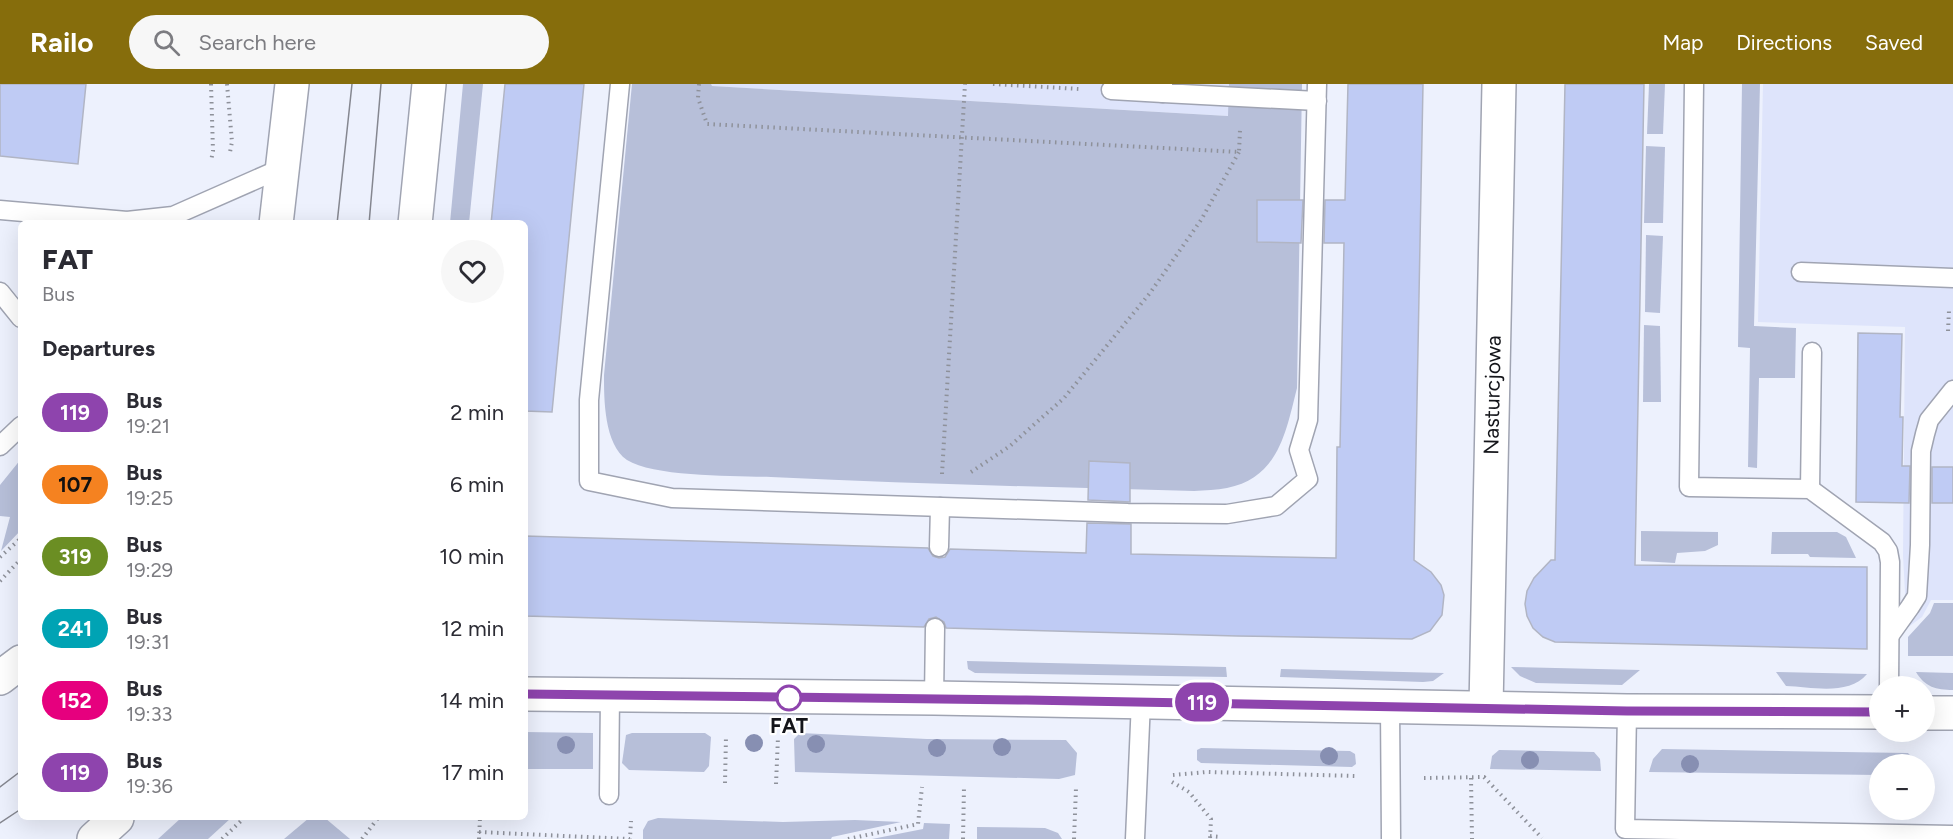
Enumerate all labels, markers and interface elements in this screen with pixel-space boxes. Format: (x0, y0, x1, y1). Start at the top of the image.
search box (129, 15, 549, 69)
text: Railo (30, 25, 93, 59)
icon: search (150, 26, 183, 59)
text: Search here (198, 29, 316, 56)
text: Map (1662, 30, 1703, 55)
text: Directions (1736, 30, 1832, 55)
text: Saved (1865, 30, 1923, 55)
button: heart (441, 240, 504, 303)
text: FAT (42, 242, 93, 276)
text: Bus (42, 282, 75, 306)
text: Departures (42, 335, 155, 362)
street label: Nasturcjowa (1478, 335, 1506, 455)
text: Bus (126, 387, 162, 414)
text: 2 min (450, 399, 504, 426)
text: 119 (60, 400, 90, 425)
text: 19:21 (126, 414, 170, 438)
text: Bus (126, 459, 162, 486)
text: 6 min (450, 471, 504, 498)
text: 107 (58, 472, 92, 497)
text: 19:25 (126, 486, 173, 510)
text: Bus (126, 531, 162, 558)
text: 10 min (439, 543, 504, 570)
text: 319 (59, 544, 91, 569)
text: 19:29 (126, 558, 173, 582)
text: Bus (126, 603, 162, 630)
text: 12 min (441, 615, 504, 642)
text: 241 (58, 616, 92, 641)
text: 19:31 (126, 630, 170, 654)
text: Bus (126, 675, 162, 702)
map controls (1869, 676, 1935, 820)
button: + (1869, 676, 1935, 742)
line badge: 119 (1168, 682, 1236, 722)
marker: FAT (776, 685, 802, 711)
text: 14 min (440, 687, 504, 714)
text: 152 (58, 688, 92, 713)
text: 119 (1187, 690, 1217, 715)
text: 19:33 (126, 702, 172, 726)
place label: FAT (770, 713, 808, 738)
text: Bus (126, 747, 162, 774)
button: − (1869, 754, 1935, 820)
text: 17 min (442, 759, 504, 786)
text: 119 (60, 760, 90, 785)
text: 19:36 (126, 774, 173, 798)

